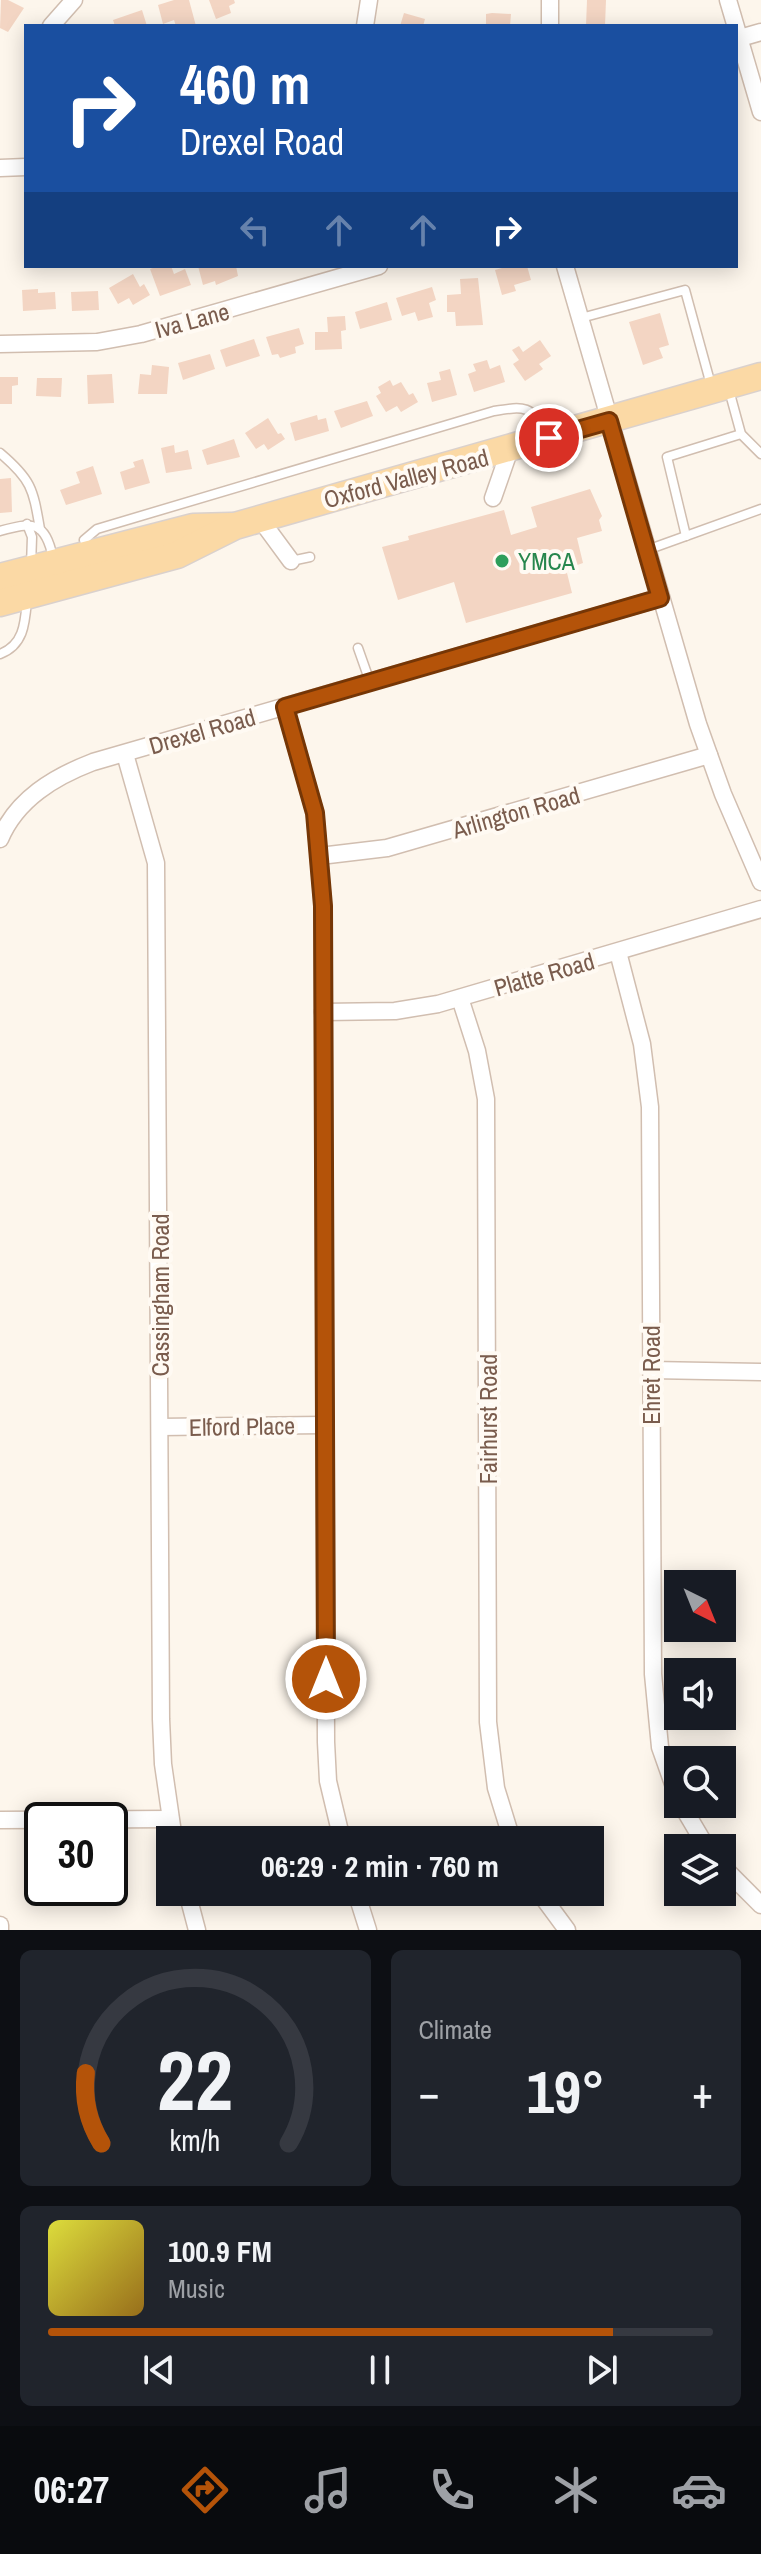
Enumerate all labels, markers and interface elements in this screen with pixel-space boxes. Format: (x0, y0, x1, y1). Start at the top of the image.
text: 460 m (180, 46, 310, 121)
icon: right (48, 56, 152, 160)
text: Drexel Road (180, 118, 344, 166)
icon: left (233, 208, 277, 252)
icon: ahead (317, 208, 361, 252)
icon: ahead (401, 208, 445, 252)
icon: right (485, 208, 529, 252)
street label: Iva Lane (151, 295, 233, 345)
pin (515, 404, 583, 472)
icon: arrive (527, 416, 571, 460)
street label: Oxford Valley Road (320, 441, 492, 515)
place label: YMCA (518, 545, 576, 577)
marker: YMCA (493, 552, 511, 570)
street label: Drexel Road (145, 701, 259, 761)
street label: Arlington Road (448, 779, 584, 846)
street label: Platte Road (490, 944, 598, 1004)
street label: Cassingham Road (144, 1214, 176, 1376)
street label: Ehret Road (635, 1325, 667, 1425)
street label: Fairhurst Road (472, 1354, 504, 1484)
street label: Elford Place (189, 1409, 295, 1443)
north arrow (664, 1570, 736, 1642)
map controls (664, 1570, 736, 1906)
position arrow (284, 1637, 368, 1721)
button: sound (664, 1658, 736, 1730)
button: search (664, 1746, 736, 1818)
speed limit sign: 30 (24, 1802, 128, 1906)
button: layers (664, 1834, 736, 1906)
text: 06:29 · 2 min · 760 m (261, 1846, 499, 1886)
text: Climate (419, 2012, 492, 2047)
text: 22 (157, 2024, 233, 2136)
text: 19° (526, 2051, 605, 2132)
text: − (419, 2062, 440, 2122)
text: + (692, 2062, 713, 2122)
text: km/h (170, 2121, 221, 2160)
text: 100.9 FM (168, 2231, 272, 2271)
text: Music (168, 2271, 225, 2306)
icon: previous (137, 2348, 181, 2392)
icon: pause (358, 2348, 402, 2392)
icon: next (580, 2348, 624, 2392)
icon: directions (177, 2462, 233, 2518)
icon: music (300, 2462, 356, 2518)
icon: phone (424, 2462, 480, 2518)
icon: climate (548, 2462, 604, 2518)
icon: car (671, 2462, 727, 2518)
text: 06:27 (34, 2466, 109, 2514)

